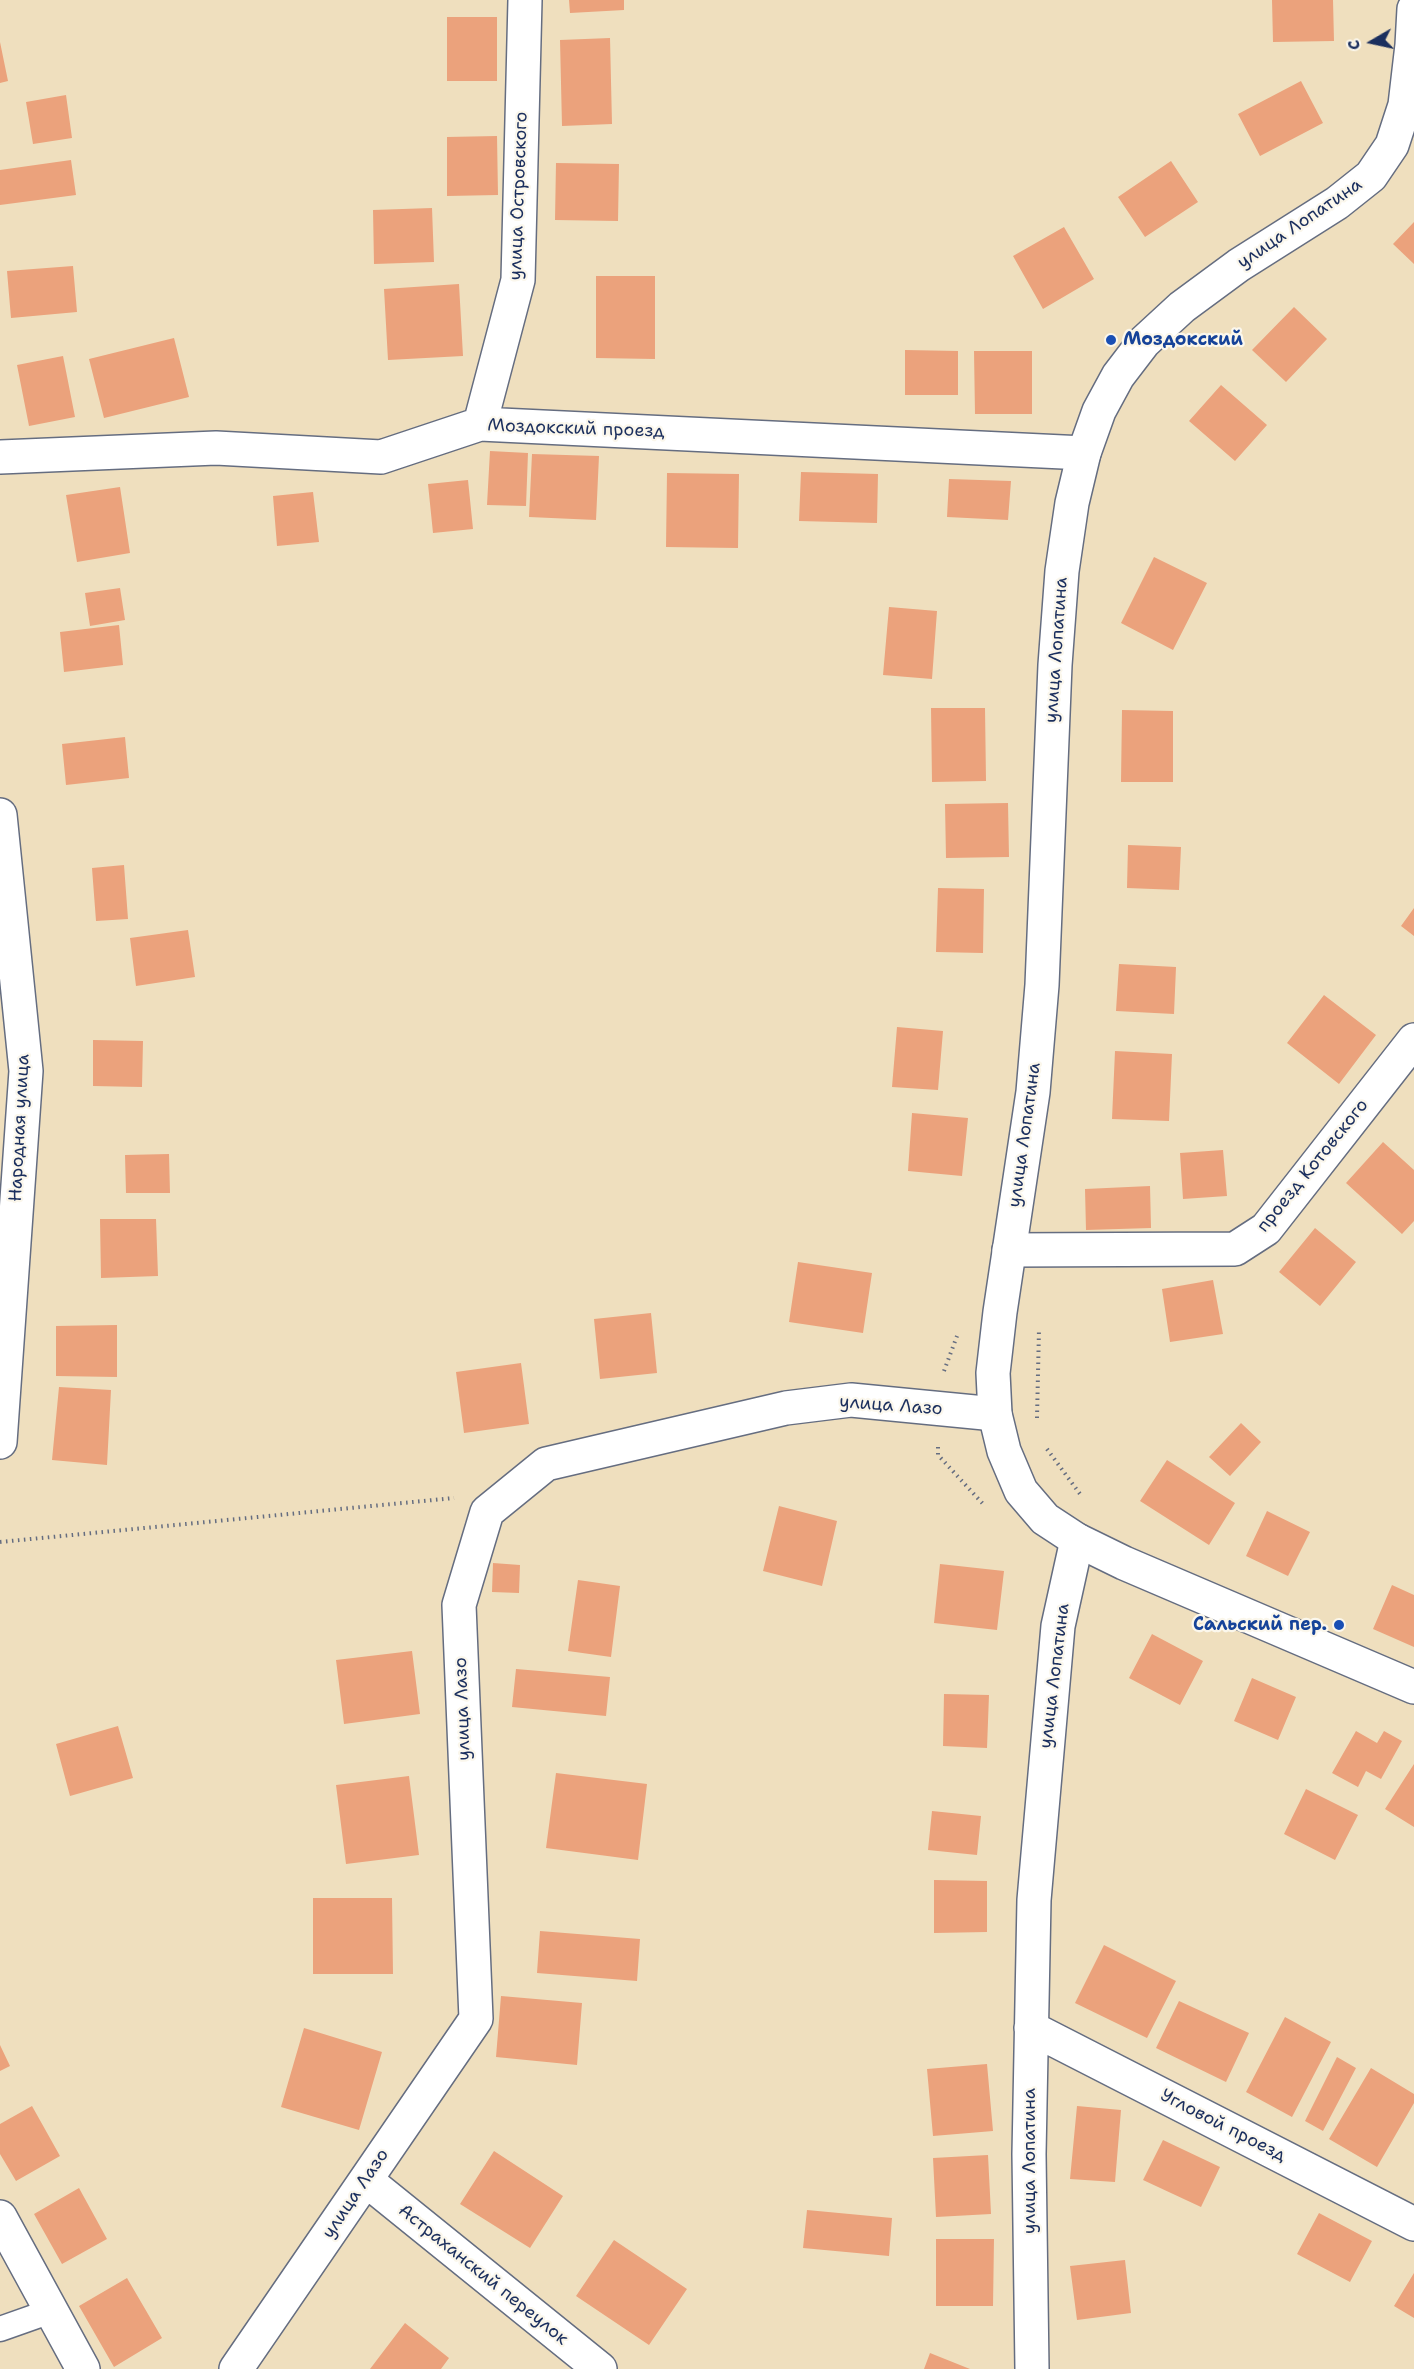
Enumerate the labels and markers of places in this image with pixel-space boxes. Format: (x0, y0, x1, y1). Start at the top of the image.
place label: Моздокский (1123, 329, 1243, 351)
marker: Моздокский (1104, 333, 1118, 347)
place label: Сальский пер. (1193, 1614, 1327, 1636)
marker: Сальский пер. (1332, 1618, 1346, 1632)

